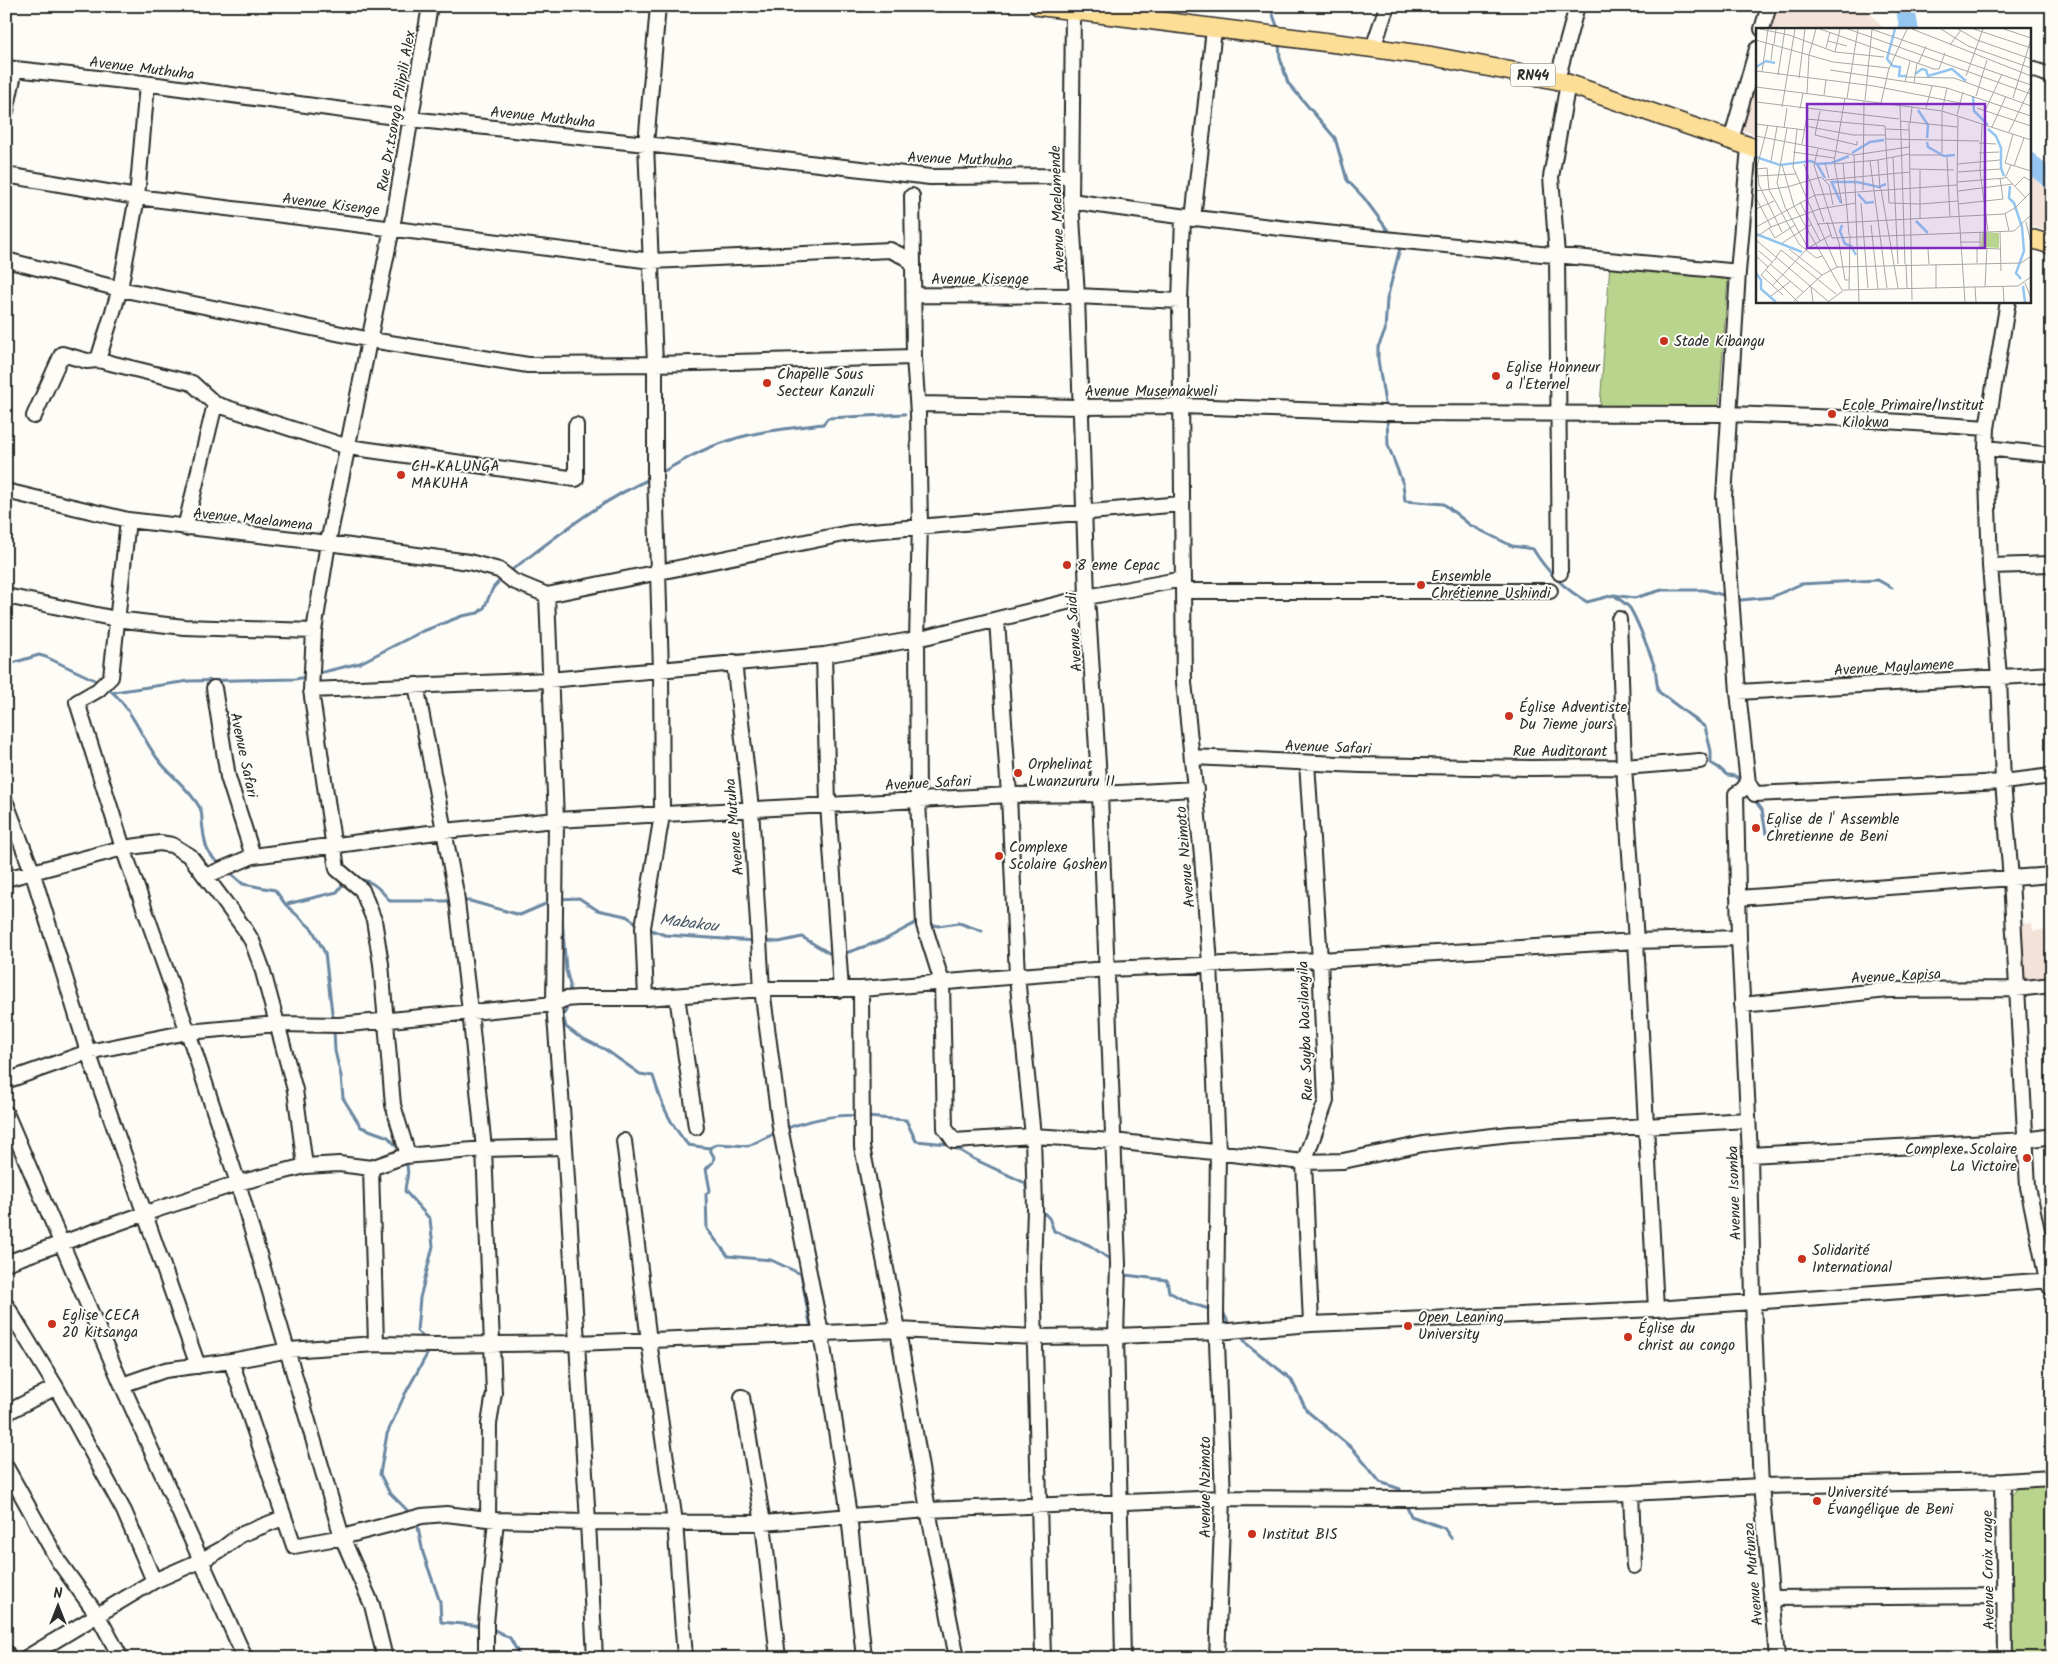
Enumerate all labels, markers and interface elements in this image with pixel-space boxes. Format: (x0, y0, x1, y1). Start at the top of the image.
street label: Rue Dr.tsongo Pilipili Alex (371, 28, 423, 193)
inset map (1756, 28, 2030, 302)
street label: Avenue Muthuha (88, 51, 196, 87)
road number: RN44 (1510, 64, 1556, 86)
street label: Avenue Muthuha (489, 101, 597, 135)
street label: Avenue Maelamende (1044, 145, 1072, 273)
street label: Avenue Muthuha (907, 146, 1013, 174)
street label: Avenue Kisenge (281, 187, 381, 223)
street label: Avenue Kisenge (931, 268, 1029, 292)
place label: Stade Kibangu (1674, 330, 1765, 354)
marker: Stade Kibangu (1658, 335, 1670, 347)
place label: Eglise Honneur a l'Eternel (1506, 356, 1601, 397)
place label: Chapelle Sous Secteur Kanzuli (777, 363, 876, 404)
marker: Eglise Honneur a l'Eternel (1490, 370, 1502, 382)
marker: Chapelle Sous Secteur Kanzuli (761, 377, 773, 389)
street label: Avenue Musemakweli (1085, 380, 1219, 404)
place label: Ecole Primaire/Institut Kilokwa (1842, 394, 1984, 435)
marker: Ecole Primaire/Institut Kilokwa (1826, 408, 1838, 420)
place label: CH KALUNGA MAKUHA (411, 455, 500, 496)
marker: CH KALUNGA MAKUHA (395, 469, 407, 481)
street label: Avenue Maelamena (192, 502, 314, 538)
place label: 8 eme Cepac (1077, 554, 1160, 578)
marker: 8 eme Cepac (1061, 559, 1073, 571)
place label: Ensemble Chrétienne Ushindi (1431, 565, 1552, 606)
marker: Ensemble Chrétienne Ushindi (1415, 579, 1427, 591)
street label: Avenue Saidi (1060, 590, 1090, 673)
street label: Avenue Maylamene (1833, 653, 1955, 683)
place label: Église Adventiste Du 7ieme jours (1519, 696, 1628, 737)
street label: Avenue Safari (222, 710, 264, 801)
marker: Église Adventiste Du 7ieme jours (1503, 710, 1515, 722)
street label: Avenue Safari (1284, 734, 1373, 762)
street label: Rue Auditorant (1513, 740, 1607, 764)
place label: Orphelinat Lwanzururu II (1028, 753, 1115, 794)
marker: Orphelinat Lwanzururu II (1012, 767, 1024, 779)
street label: Avenue Safari (884, 770, 973, 798)
street label: Avenue Mutuha (719, 777, 751, 876)
street label: Avenue Nzimoto (1170, 805, 1202, 909)
place label: Eglise de l' Assemble Chretienne de Beni (1766, 808, 1900, 849)
marker: Eglise de l' Assemble Chretienne de Beni (1750, 822, 1762, 834)
place label: Complexe Scolaire Goshen (1009, 836, 1108, 877)
marker: Complexe Scolaire Goshen (993, 850, 1005, 862)
water label: Mabakou (658, 908, 722, 940)
street label: Rue Sayba Wasilangila (1292, 960, 1320, 1102)
street label: Avenue Kapisa (1850, 963, 1942, 991)
place label: Complexe Scolaire La Victoire (1905, 1138, 2017, 1179)
street label: Avenue Isomba (1721, 1145, 1749, 1241)
marker: Complexe Scolaire La Victoire (2021, 1152, 2033, 1164)
place label: Solidarité International (1812, 1239, 1892, 1280)
marker: Solidarité International (1796, 1253, 1808, 1265)
place label: Eglise CECA 20 Kitsanga (62, 1304, 140, 1345)
place label: Open Leaning University (1418, 1306, 1504, 1347)
place label: Église du christ au congo (1638, 1317, 1735, 1358)
marker: Eglise CECA 20 Kitsanga (46, 1318, 58, 1330)
marker: Open Leaning University (1402, 1320, 1414, 1332)
marker: Église du christ au congo (1622, 1331, 1634, 1343)
street label: Avenue Nzimoto (1194, 1436, 1218, 1538)
place label: Université Évangélique de Beni (1827, 1481, 1955, 1522)
marker: Université Évangélique de Beni (1811, 1495, 1823, 1507)
street label: Avenue Croix rouge (1976, 1510, 2002, 1630)
street label: Avenue Mufunza (1738, 1521, 1770, 1627)
place label: Institut BIS (1262, 1523, 1337, 1547)
marker: Institut BIS (1246, 1528, 1258, 1540)
north arrow (32, 1582, 82, 1632)
text: N (54, 1583, 63, 1605)

